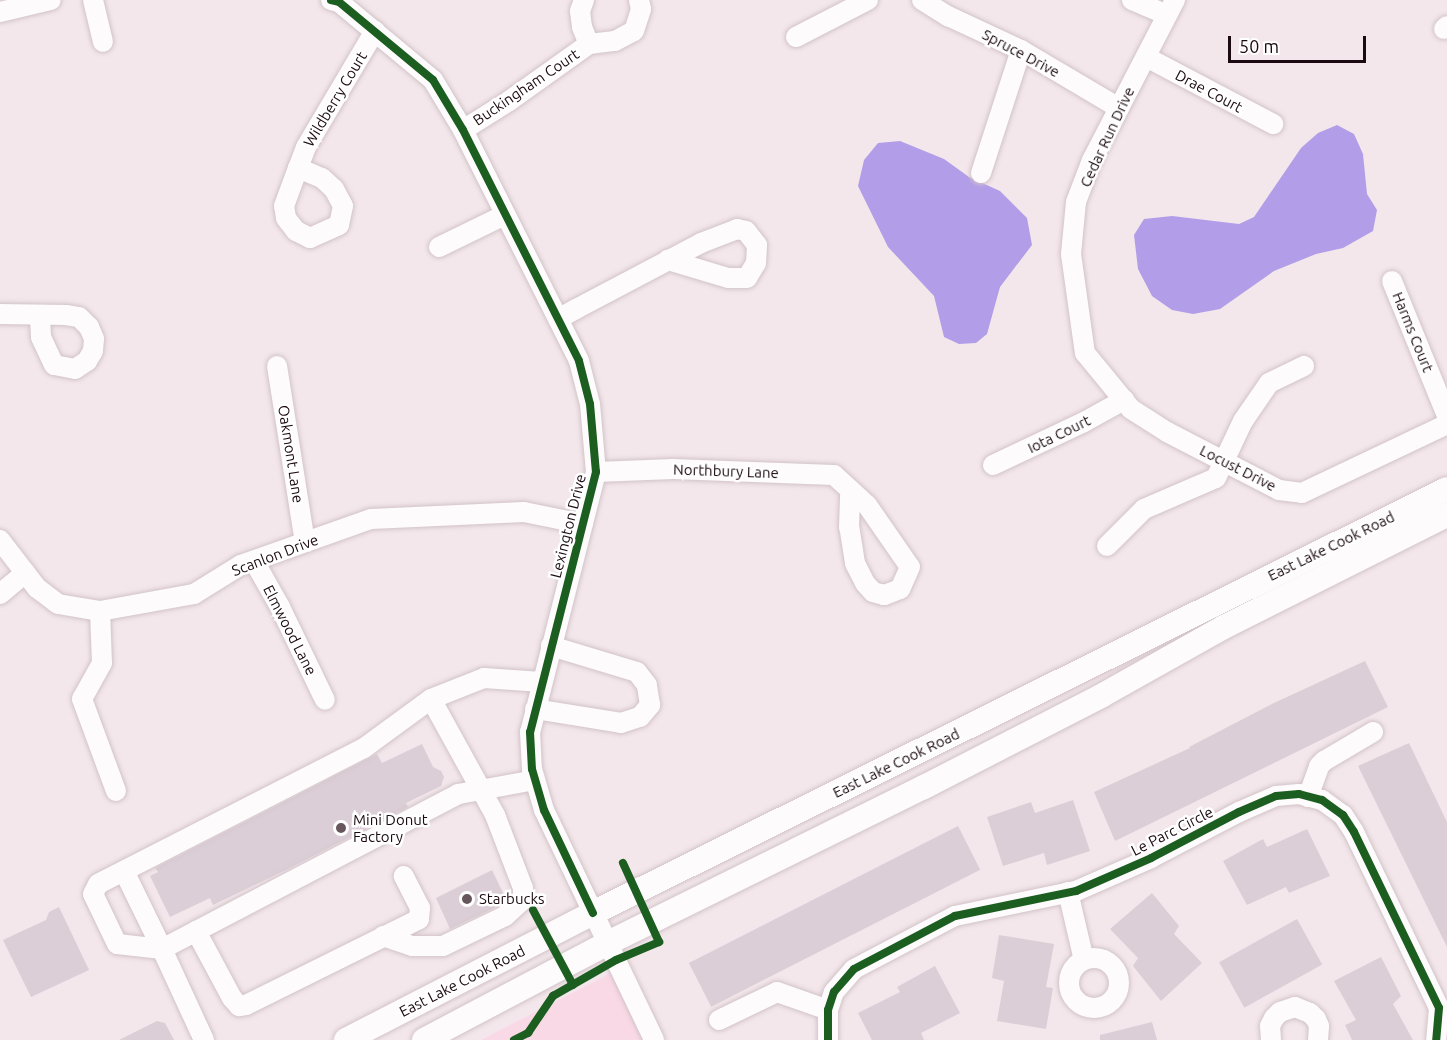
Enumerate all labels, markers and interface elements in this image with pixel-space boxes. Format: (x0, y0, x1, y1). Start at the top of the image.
scale bar (1231, 24, 1369, 62)
street label: Spruce Drive (979, 25, 1063, 81)
text: 50 m (1239, 36, 1279, 56)
street label: Buckingham Court (469, 45, 583, 129)
street label: Wildberry Court (299, 48, 371, 150)
street label: Drae Court (1172, 66, 1246, 116)
street label: Cedar Run Drive (1076, 84, 1138, 190)
street label: Harms Court (1389, 289, 1437, 375)
street label: Oakmont Lane (274, 404, 308, 504)
street label: Iota Court (1025, 411, 1093, 457)
street label: Locust Drive (1197, 441, 1279, 495)
street label: Northbury Lane (673, 460, 779, 482)
street label: Lexington Drive (546, 472, 590, 580)
street label: East Lake Cook Road (1265, 508, 1397, 584)
street label: Scanlon Drive (229, 530, 321, 580)
street label: Elmwood Lane (260, 582, 320, 678)
street label: East Lake Cook Road (830, 725, 962, 801)
street label: Le Parc Circle (1128, 803, 1216, 859)
place label: Mini Donut Factory (353, 810, 428, 845)
marker: Mini Donut Factory (334, 821, 348, 835)
place label: Starbucks (479, 890, 545, 908)
marker: Starbucks (460, 892, 474, 906)
street label: East Lake Cook Road (396, 942, 528, 1020)

